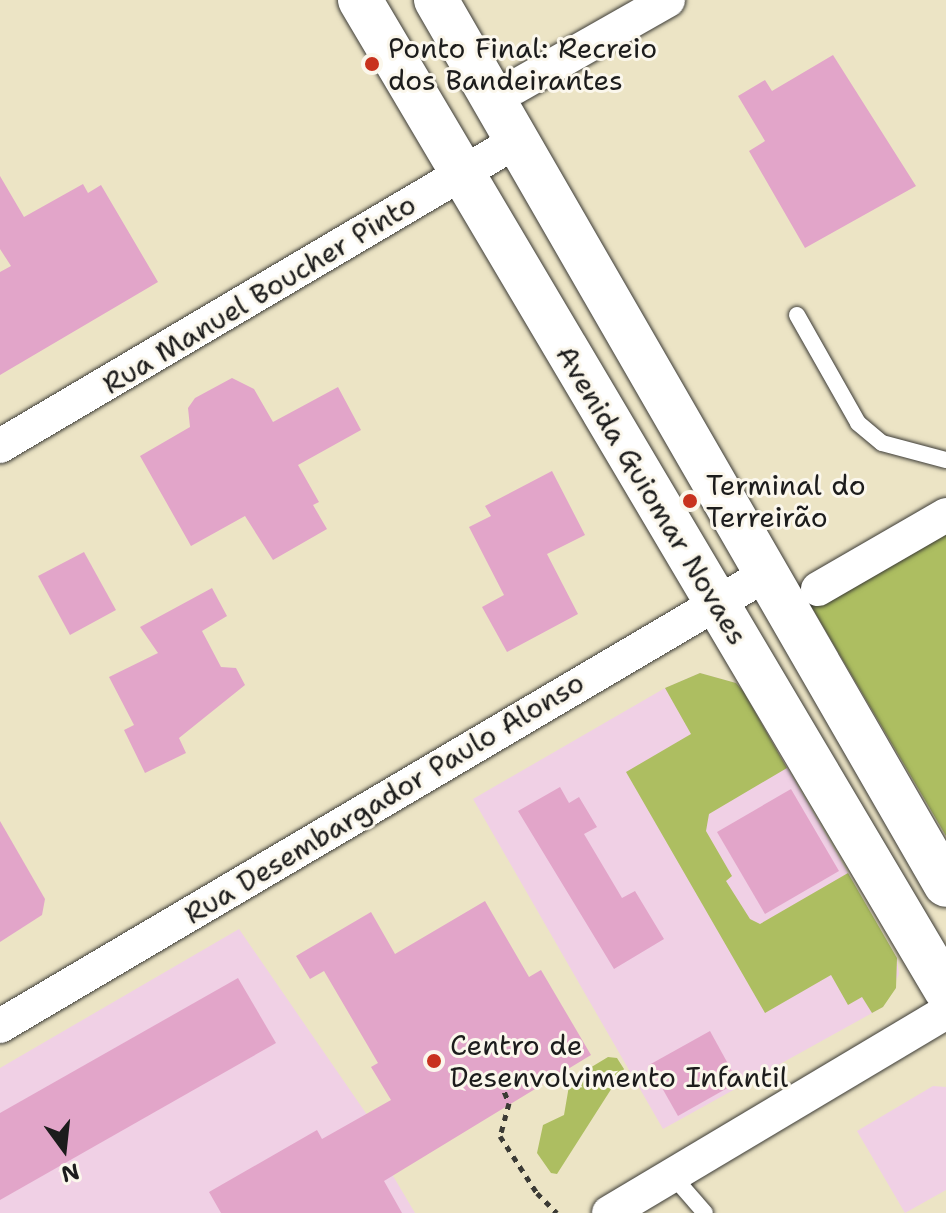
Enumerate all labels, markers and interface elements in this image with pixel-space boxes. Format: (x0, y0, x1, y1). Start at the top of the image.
place label: Ponto Final: Recreio dos Bandeirantes (388, 31, 657, 97)
marker: Ponto Final: Recreio dos Bandeirantes (363, 55, 381, 73)
street label: Rua Manuel Boucher Pinto (96, 187, 422, 401)
street label: Avenida Guiomar Novaes (549, 339, 755, 651)
place label: Terminal do Terreirão (706, 468, 866, 534)
marker: Terminal do Terreirão (681, 492, 699, 510)
street label: Rua Desembargador Paulo Alonso (178, 665, 590, 931)
place label: Centro de Desenvolvimento Infantil (450, 1028, 788, 1094)
marker: Centro de Desenvolvimento Infantil (425, 1052, 443, 1070)
north arrow (24, 1109, 104, 1189)
text: N (58, 1156, 83, 1189)

